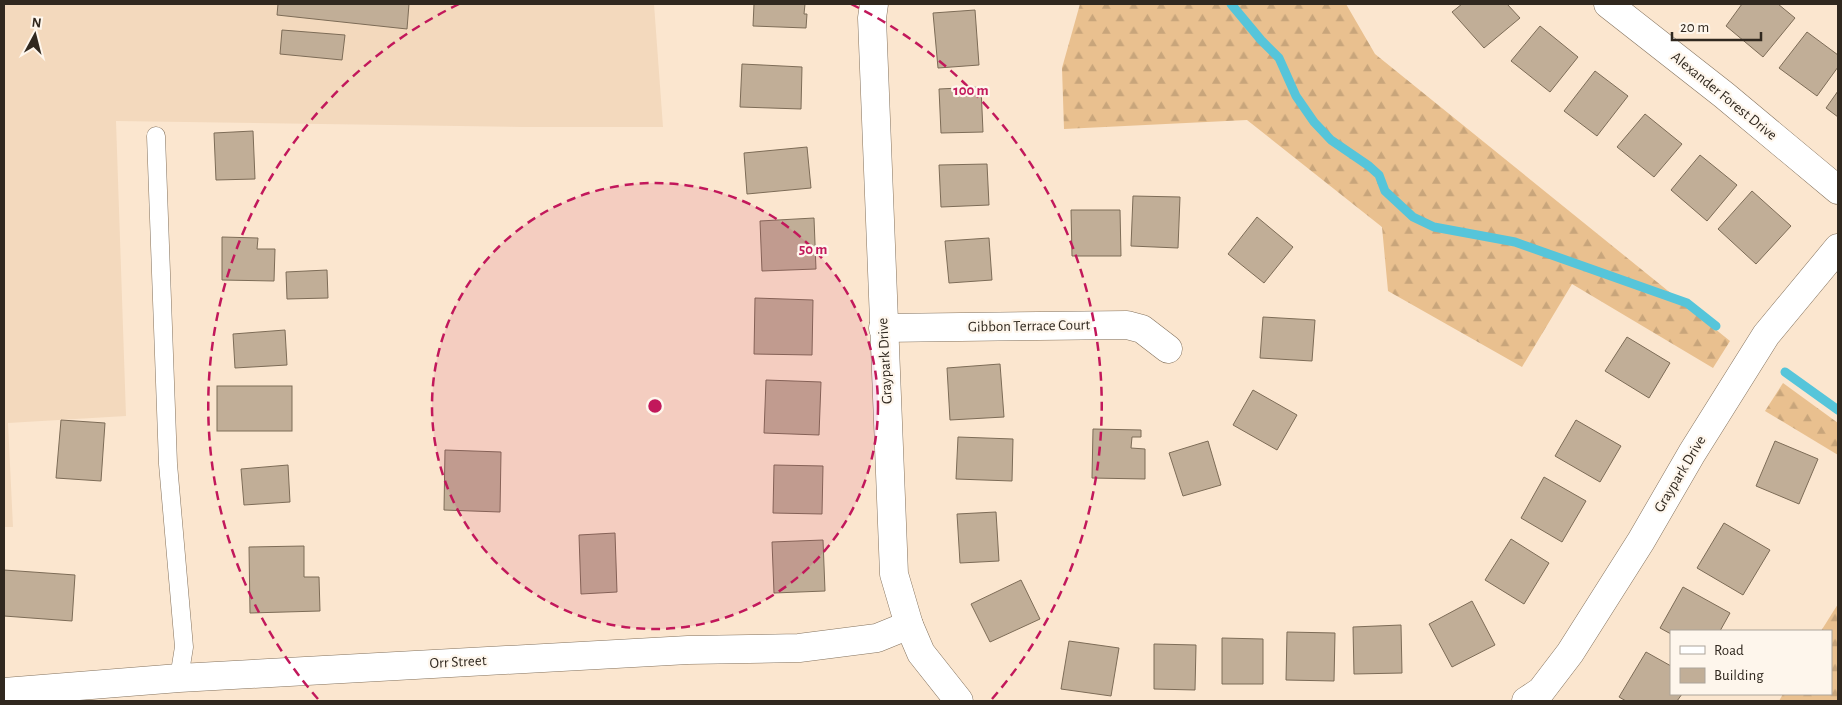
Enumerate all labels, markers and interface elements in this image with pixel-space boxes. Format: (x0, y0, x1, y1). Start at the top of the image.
north arrow (10, 10, 60, 60)
scale bar (1672, 10, 1761, 42)
text: N (31, 16, 42, 31)
text: 20 m (1680, 20, 1709, 35)
street label: Alexander Forest Drive (1668, 49, 1780, 143)
text: 100 m (953, 83, 989, 98)
text: 50 m (799, 242, 827, 257)
street label: Graypark Drive (875, 317, 895, 404)
street label: Gibbon Terrace Court (968, 317, 1091, 335)
centre of rings (646, 397, 664, 415)
street label: Graypark Drive (1651, 433, 1709, 515)
legend (1670, 630, 1832, 695)
text: Road (1714, 643, 1744, 658)
street label: Orr Street (429, 653, 487, 671)
text: Building (1714, 668, 1764, 683)

